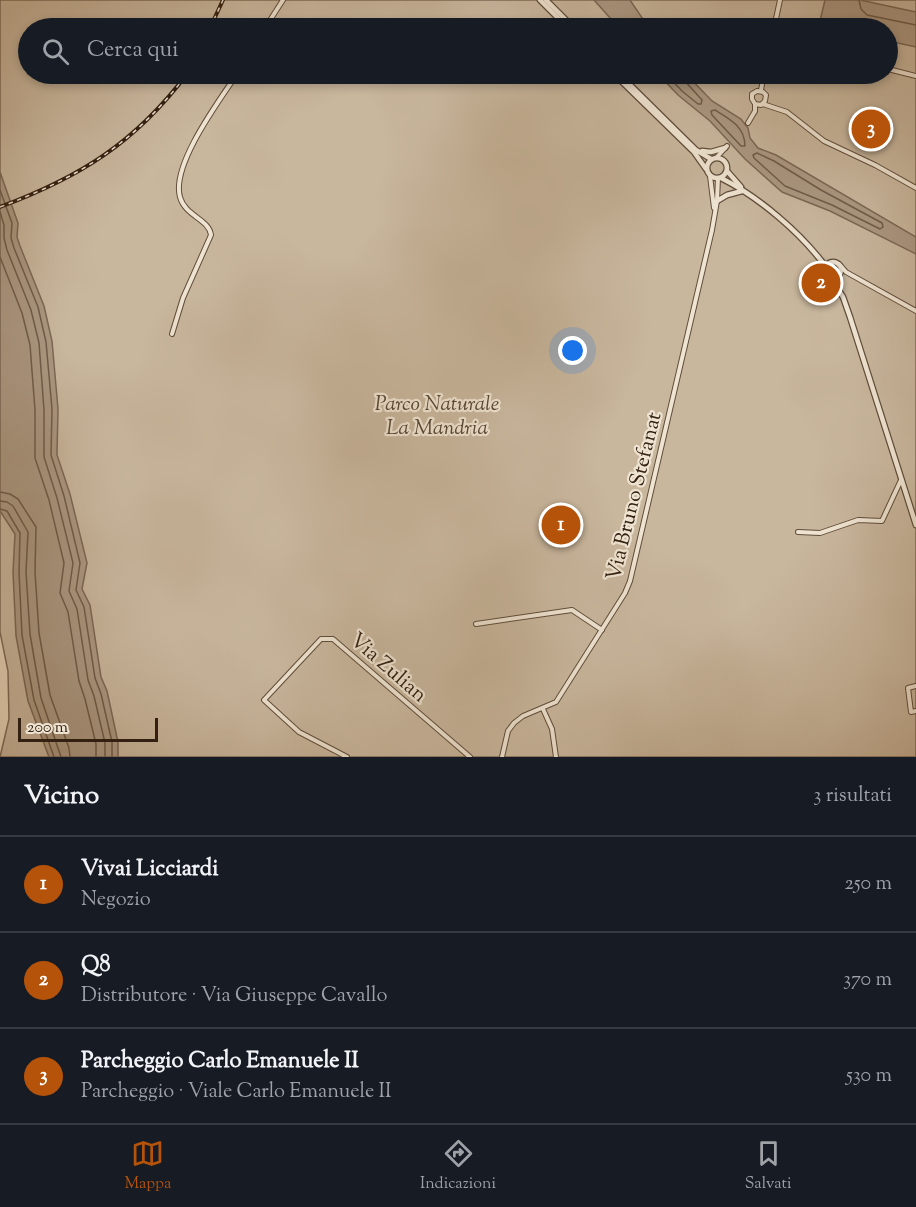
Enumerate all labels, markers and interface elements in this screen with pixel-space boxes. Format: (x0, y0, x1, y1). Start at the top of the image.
search box (18, 18, 898, 84)
icon: search (39, 35, 72, 68)
text: Cerca qui (87, 35, 178, 67)
pin: 3 (852, 106, 890, 152)
pin: 2 (802, 260, 840, 306)
your location (558, 336, 587, 365)
park label: Parco Naturale La Mandria (375, 390, 499, 444)
street label: Via Bruno Stefanat (599, 409, 670, 584)
pin: 1 (542, 502, 580, 548)
street label: Via Zulian (342, 626, 433, 711)
scale bar (18, 715, 158, 742)
text: 200 m (27, 717, 68, 740)
text: Vicino (24, 778, 99, 815)
text: 3 risultati (813, 782, 892, 811)
text: Vivai Licciardi (81, 854, 218, 886)
text: 1 (40, 870, 47, 899)
text: 250 m (844, 870, 892, 899)
text: Negozio (81, 886, 151, 915)
text: Q8 (81, 950, 110, 982)
text: 2 (39, 966, 48, 995)
text: 370 m (843, 966, 892, 995)
text: Distributore · Via Giuseppe Cavallo (81, 982, 387, 1011)
text: Parcheggio Carlo Emanuele II (81, 1046, 359, 1078)
text: 3 (39, 1062, 48, 1091)
text: 530 m (846, 1062, 892, 1091)
text: Parcheggio · Viale Carlo Emanuele II (81, 1078, 392, 1107)
tab: Mappa (124, 1137, 171, 1196)
tab: Indicazioni (420, 1137, 496, 1196)
tab: Salvati (745, 1137, 792, 1196)

